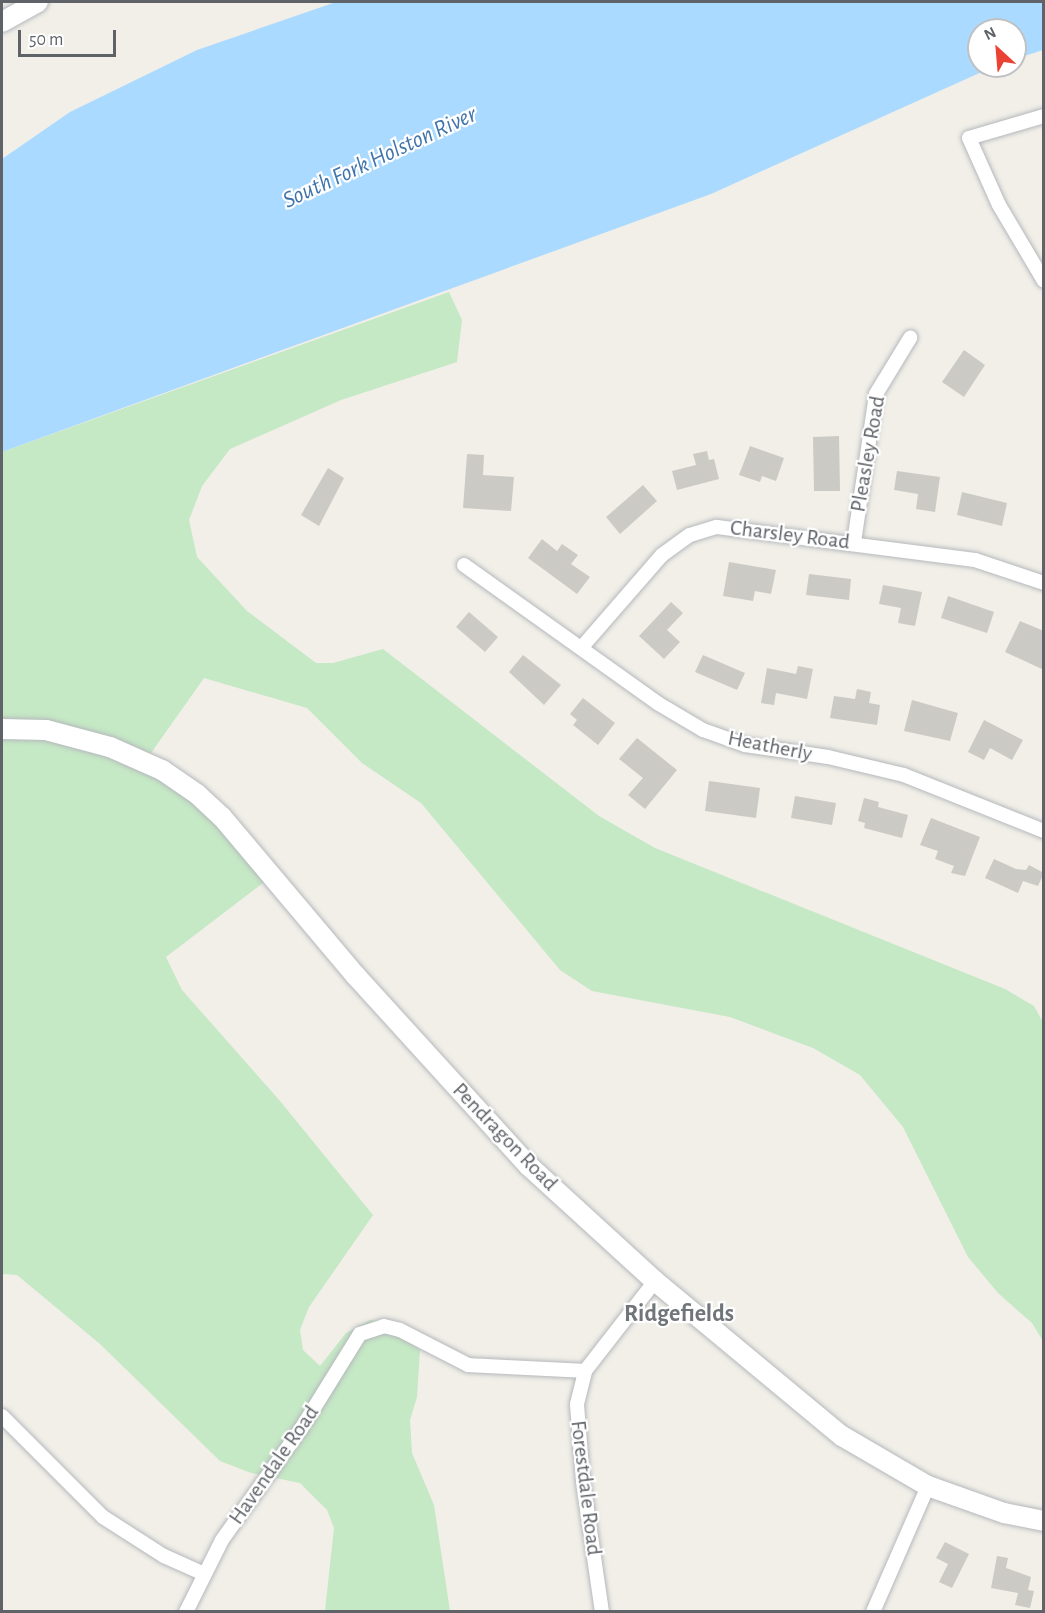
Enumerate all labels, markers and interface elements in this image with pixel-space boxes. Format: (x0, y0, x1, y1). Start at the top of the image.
scale bar (21, 18, 118, 56)
north arrow (967, 18, 1027, 78)
text: N (981, 24, 998, 43)
text: 50 m (29, 31, 63, 49)
water label: South Fork Holston River (278, 100, 482, 216)
street label: Pleasley Road (845, 394, 891, 514)
street label: Charsley Road (729, 515, 851, 555)
street label: Heatherly (726, 725, 814, 767)
street label: Pendragon Road (447, 1077, 563, 1197)
district label: Ridgefields (624, 1301, 734, 1329)
street label: Havendale Road (223, 1400, 325, 1530)
street label: Forestdale Road (565, 1419, 607, 1557)

